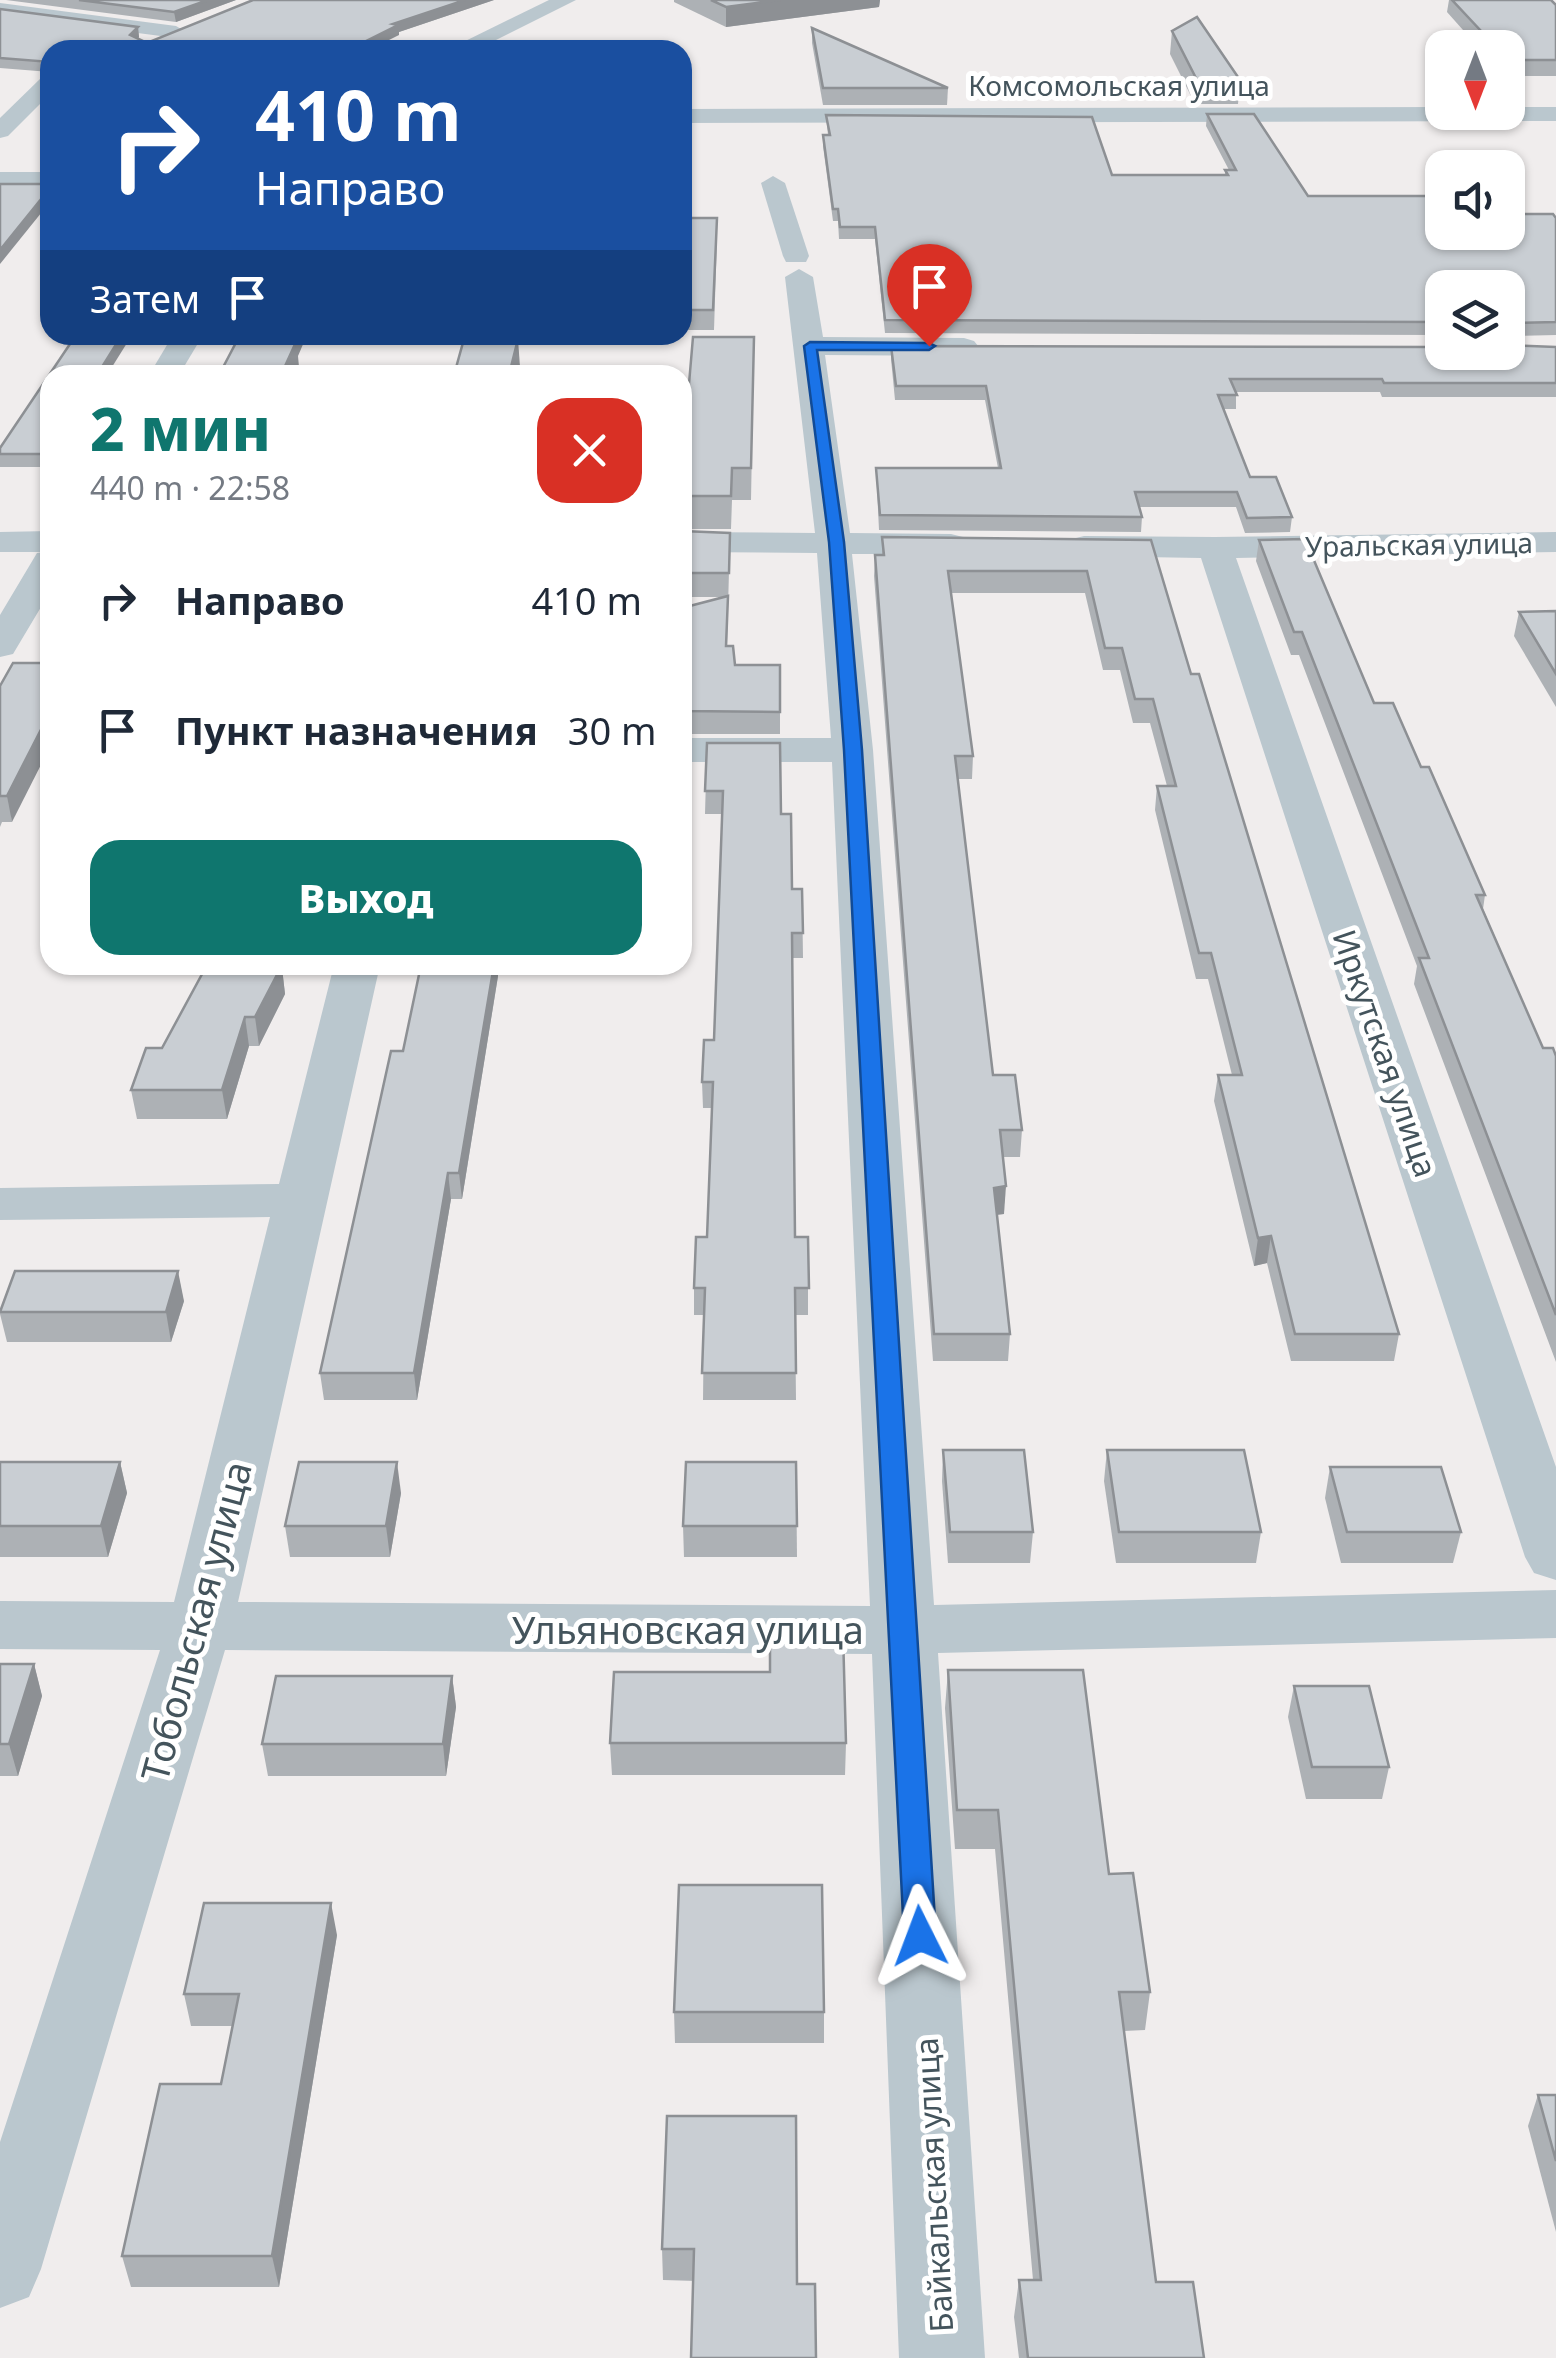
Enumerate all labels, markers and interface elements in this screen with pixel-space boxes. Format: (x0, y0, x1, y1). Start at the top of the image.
north arrow (1425, 30, 1525, 130)
map controls (1425, 30, 1525, 370)
text: 410 m (255, 66, 462, 162)
street label: Комсомольская улица (968, 66, 1270, 104)
icon: right (90, 80, 220, 210)
button: sound (1425, 150, 1525, 250)
text: Направо (255, 157, 445, 218)
pin (887, 244, 972, 347)
icon: arrive (902, 259, 957, 314)
icon: arrive (220, 270, 275, 325)
button: layers (1425, 270, 1525, 370)
text: Затем (90, 272, 200, 324)
text: 2 мин (90, 387, 271, 469)
button: close (537, 398, 642, 503)
text: 440 m · 22:58 (90, 466, 290, 509)
street label: Уральская улица (1305, 523, 1533, 565)
icon: right (90, 573, 145, 628)
text: Направо (175, 574, 345, 626)
text: 410 m (531, 574, 642, 626)
icon: arrive (90, 703, 145, 758)
text: Пункт назначения (175, 704, 538, 756)
text: 30 m (568, 704, 657, 756)
button: Выход (90, 840, 642, 955)
street label: Иркутская улица (1324, 924, 1448, 1182)
street label: Тобольская улица (127, 1455, 263, 1787)
street label: Ульяновская улица (512, 1603, 864, 1655)
position arrow (868, 1884, 972, 1988)
street label: Байкальская улица (904, 2037, 962, 2333)

